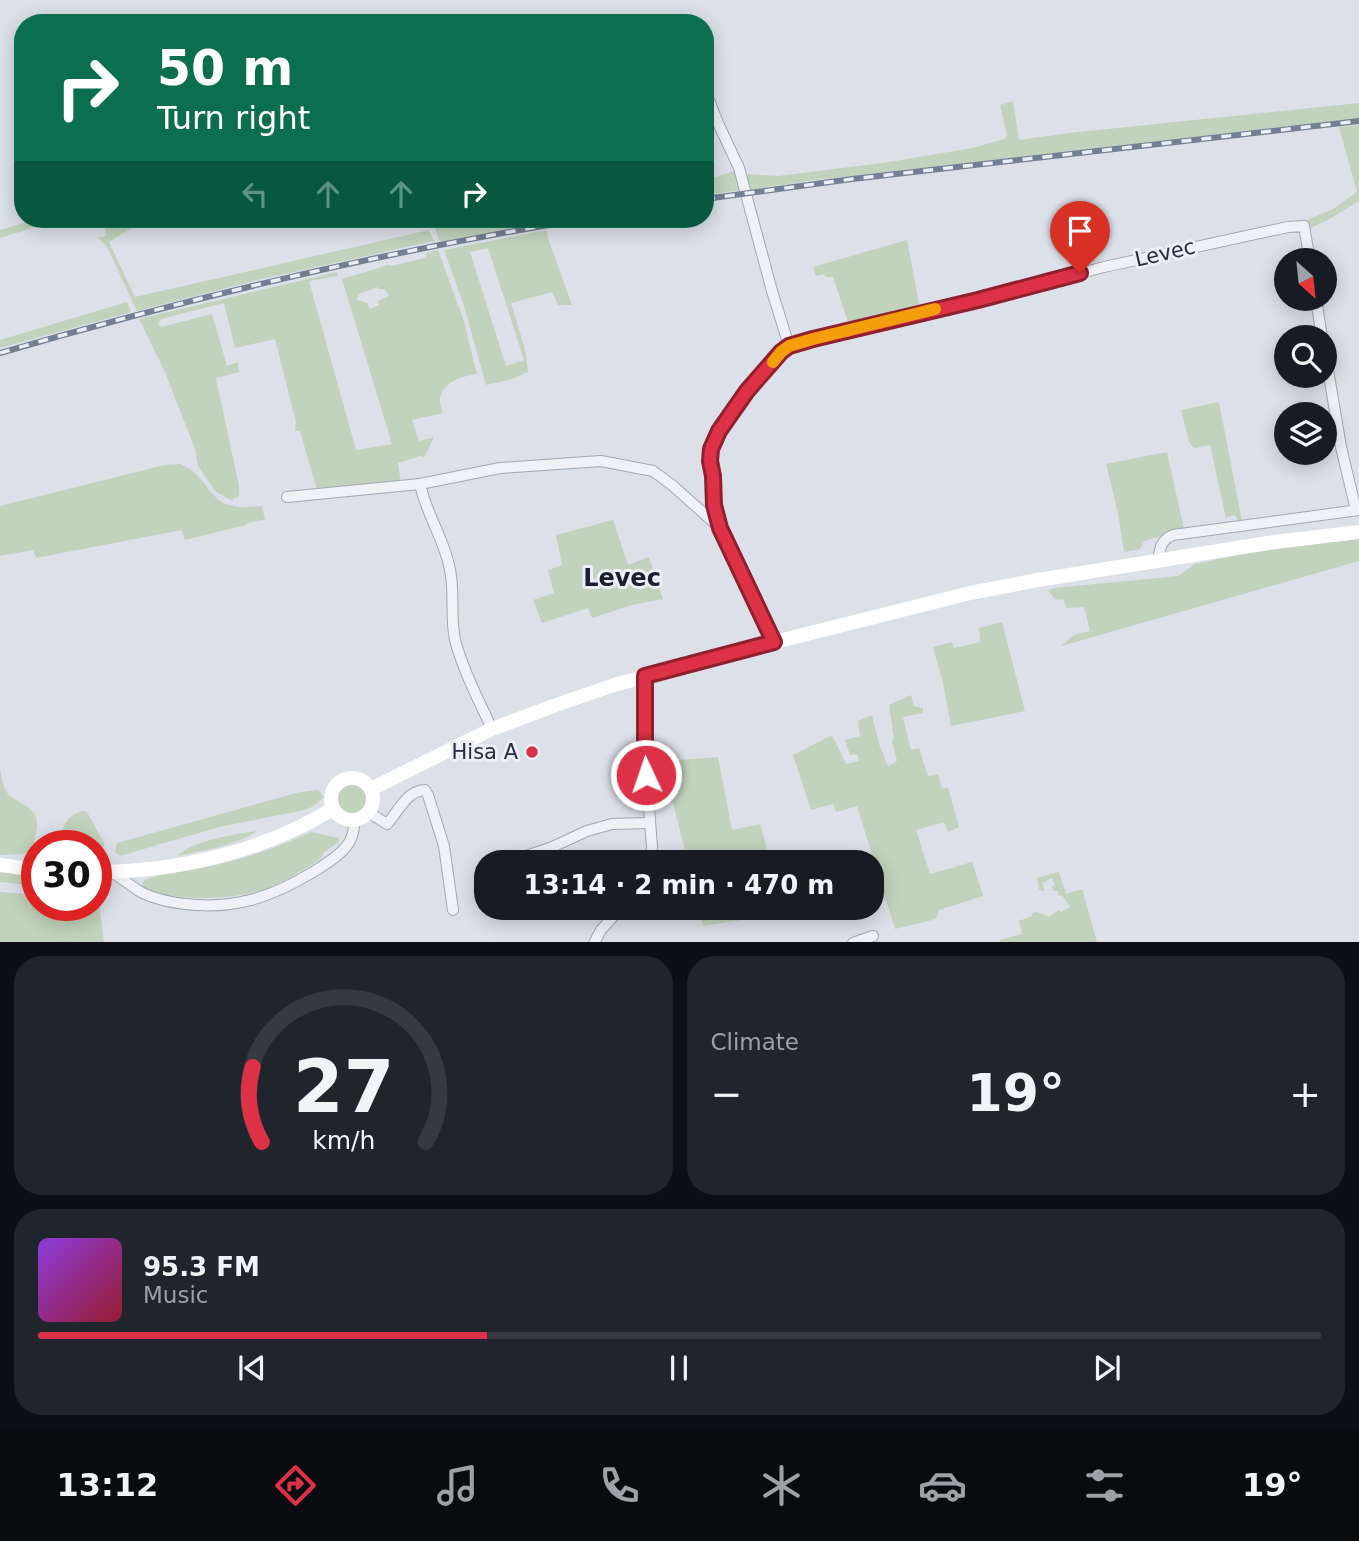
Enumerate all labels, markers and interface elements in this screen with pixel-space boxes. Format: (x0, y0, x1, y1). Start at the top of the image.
text: 50 m (157, 40, 293, 97)
icon: right (42, 42, 133, 133)
text: Turn right (157, 99, 310, 137)
icon: left (236, 175, 274, 213)
icon: ahead (309, 175, 347, 213)
icon: ahead (382, 175, 420, 213)
icon: right (455, 175, 493, 213)
pin (1050, 201, 1110, 273)
icon: arrive (1061, 212, 1099, 250)
street label: Levec (1133, 234, 1197, 272)
north arrow (1274, 248, 1337, 312)
map controls (1274, 248, 1337, 465)
button: search (1274, 325, 1337, 388)
button: layers (1274, 402, 1337, 465)
district label: Levec (583, 564, 661, 592)
position arrow (609, 738, 683, 812)
place label: Hisa A (452, 740, 519, 764)
marker: Hisa A (524, 744, 540, 760)
speed limit sign: 30 (21, 830, 112, 921)
text: 13:14 · 2 min · 470 m (524, 870, 834, 900)
text: Climate (711, 1029, 799, 1055)
text: 27 (293, 1044, 394, 1129)
text: 19° (967, 1063, 1065, 1123)
text: − (711, 1072, 742, 1116)
text: + (1289, 1072, 1321, 1116)
text: km/h (312, 1125, 375, 1154)
text: 95.3 FM (143, 1252, 260, 1282)
text: Music (143, 1282, 208, 1308)
icon: previous (233, 1349, 271, 1387)
icon: pause (660, 1349, 698, 1387)
icon: next (1088, 1349, 1126, 1387)
icon: directions (271, 1461, 320, 1510)
icon: music (433, 1461, 482, 1510)
icon: phone (595, 1461, 644, 1510)
icon: climate (757, 1461, 806, 1510)
icon: car (918, 1461, 967, 1510)
icon: filters (1080, 1461, 1129, 1510)
text: 13:12 (56, 1466, 158, 1504)
text: 19° (1242, 1466, 1302, 1504)

